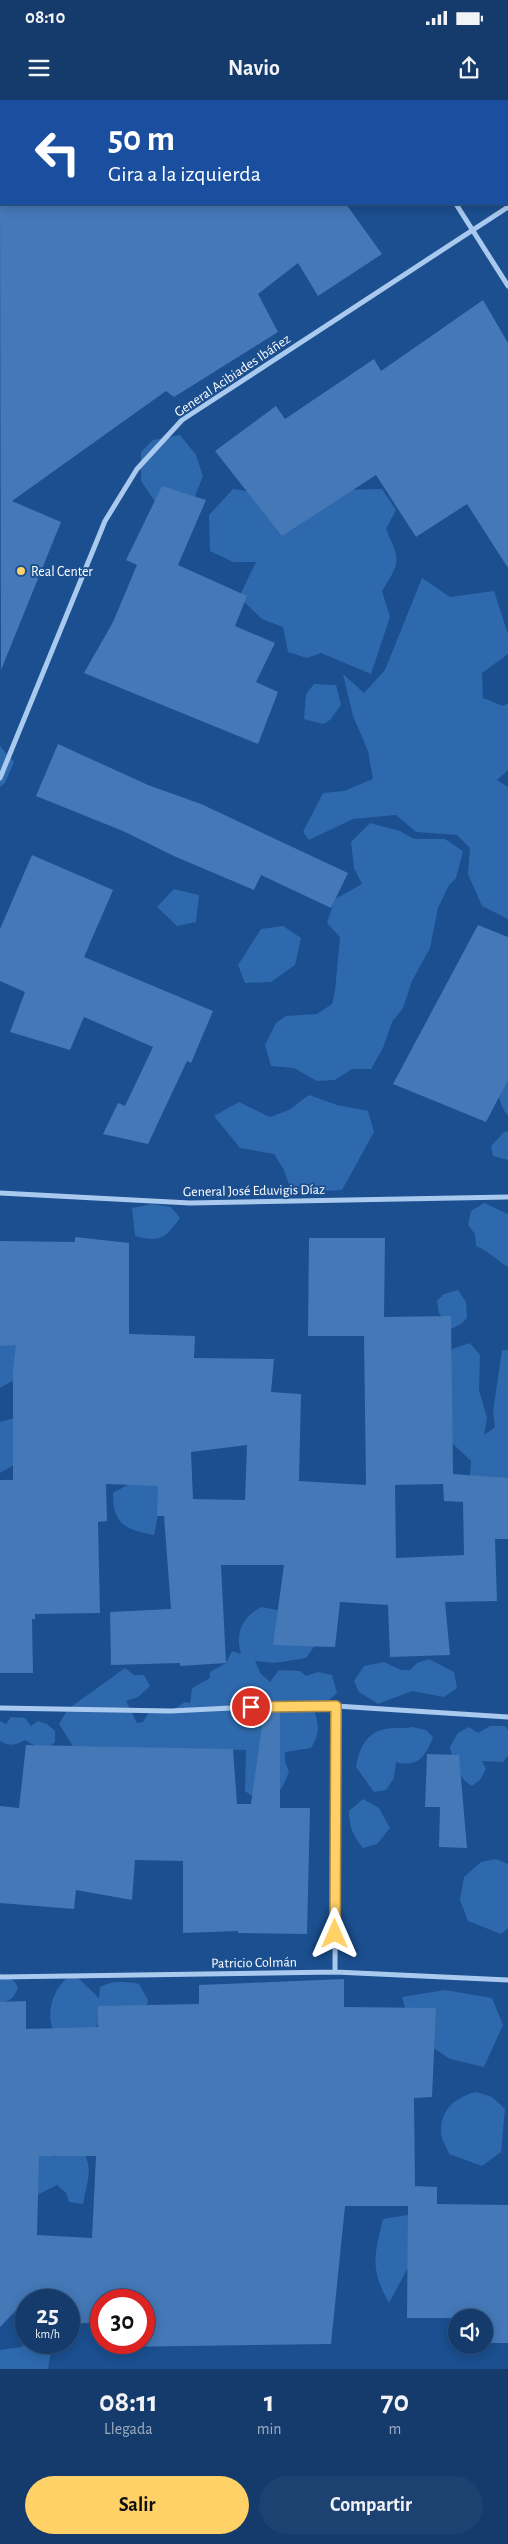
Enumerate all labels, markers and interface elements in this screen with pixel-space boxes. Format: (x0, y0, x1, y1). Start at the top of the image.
text: 08:10 (25, 8, 65, 27)
icon: menu (25, 54, 53, 82)
icon: share (455, 54, 483, 82)
text: Navio (228, 57, 280, 79)
icon: left (25, 120, 90, 185)
text: 50 m (108, 122, 175, 157)
text: Gira a la izquierda (108, 163, 261, 185)
street label: General Acibiades Ibáñez (172, 332, 293, 420)
marker: Real Center (15, 565, 27, 577)
place label: Real Center (31, 565, 93, 579)
street label: General José Eduvigis Díaz (183, 1183, 325, 1199)
pin (230, 1686, 272, 1728)
icon: arrive (237, 1693, 265, 1721)
position arrow (308, 1907, 360, 1959)
street label: Patricio Colmán (211, 1955, 297, 1971)
speed limit sign: 30 (90, 2289, 155, 2354)
text: 25 (36, 2303, 59, 2328)
map controls (448, 2309, 493, 2354)
button: sound (448, 2309, 493, 2354)
text: km/h (35, 2328, 60, 2340)
text: 08:11 (99, 2387, 158, 2417)
text: 1 (264, 2387, 275, 2417)
text: 70 (381, 2387, 409, 2417)
text: Llegada (104, 2421, 153, 2437)
text: min (257, 2421, 282, 2437)
text: m (388, 2421, 401, 2437)
button: Salir (25, 2476, 249, 2534)
button: Compartir (259, 2476, 483, 2534)

